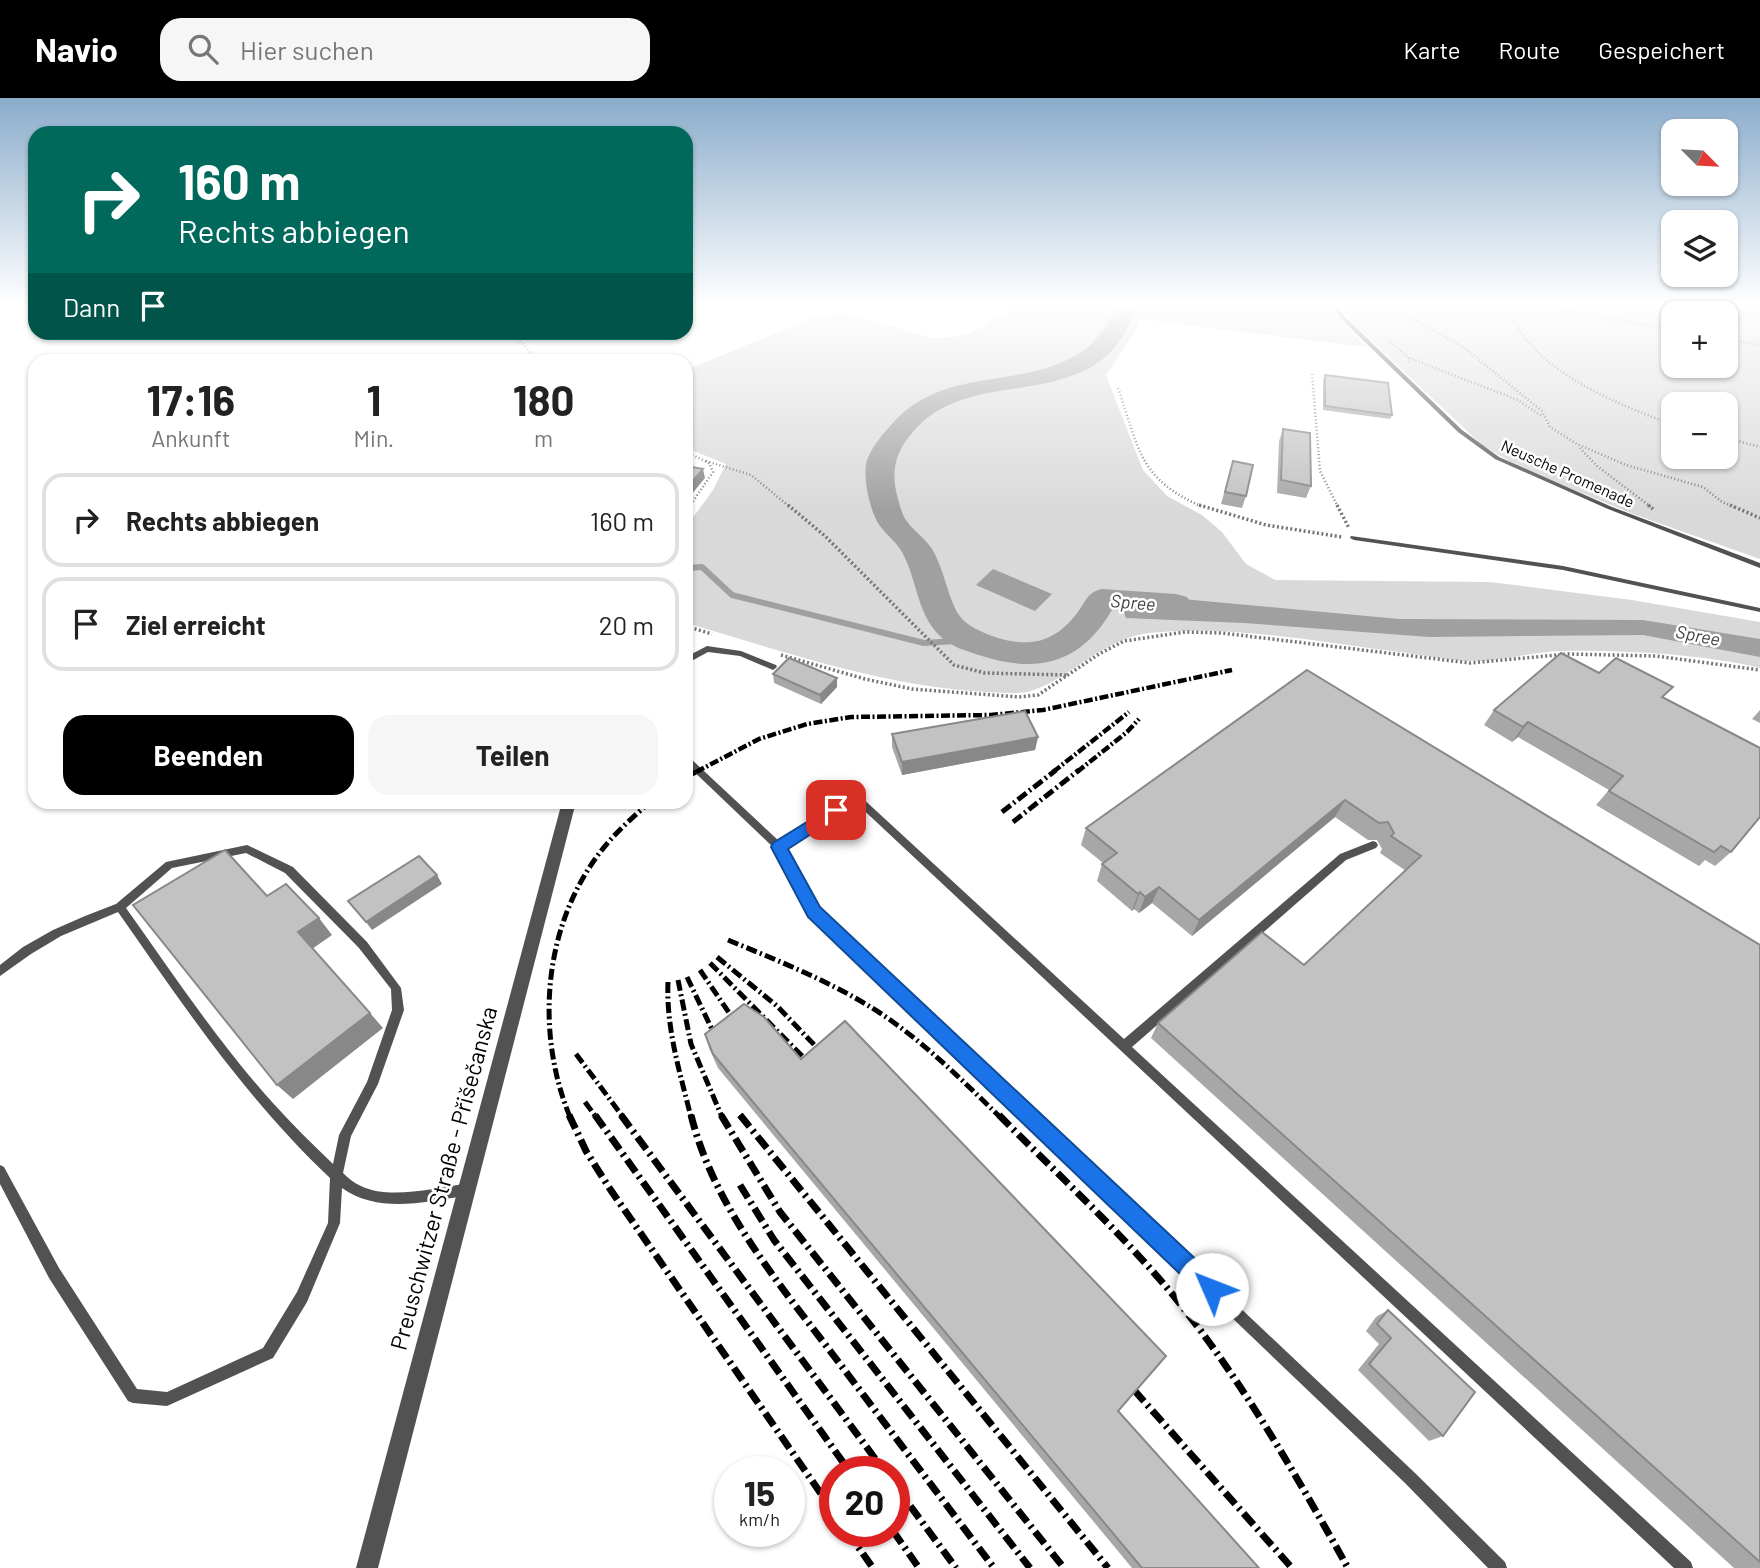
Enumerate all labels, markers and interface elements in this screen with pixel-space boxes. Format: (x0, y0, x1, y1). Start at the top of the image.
search box (160, 18, 650, 81)
text: Navio (35, 29, 118, 69)
icon: search (184, 30, 222, 68)
text: Hier suchen (240, 34, 374, 65)
text: Karte (1403, 35, 1461, 64)
text: Route (1499, 35, 1560, 64)
text: Gespeichert (1598, 35, 1725, 64)
north arrow (1661, 119, 1738, 196)
map controls (1661, 119, 1738, 469)
text: 160 m (178, 151, 300, 210)
icon: right (63, 154, 154, 245)
button: layers (1661, 210, 1738, 287)
text: Rechts abbiegen (178, 211, 410, 249)
icon: arrive (134, 287, 172, 325)
text: Dann (63, 291, 120, 322)
button: + (1661, 301, 1738, 378)
text: 17:16 (147, 374, 235, 424)
text: 1 (366, 374, 381, 424)
text: 180 (513, 374, 574, 424)
button: − (1661, 392, 1738, 469)
text: Ankunft (151, 424, 230, 452)
text: Min. (354, 424, 394, 452)
text: m (534, 424, 553, 452)
street label: Neusche Promenade (1498, 435, 1638, 511)
icon: right (67, 501, 105, 539)
text: Rechts abbiegen (126, 505, 319, 536)
text: 160 m (590, 505, 654, 536)
water label: Spree (1110, 589, 1156, 615)
icon: arrive (67, 605, 105, 643)
text: Ziel erreicht (126, 609, 266, 640)
text: 20 m (599, 609, 654, 640)
water label: Spree (1674, 620, 1722, 650)
button: Beenden (63, 715, 354, 795)
button: Teilen (368, 715, 658, 795)
pin (806, 780, 866, 840)
icon: arrive (817, 791, 855, 829)
street label: Preuschwitzer Straße - Přišečanska (384, 1003, 502, 1353)
position arrow (1175, 1252, 1249, 1326)
speed limit sign: 20 (819, 1456, 910, 1547)
text: 15 (744, 1471, 775, 1513)
text: km/h (739, 1508, 780, 1530)

